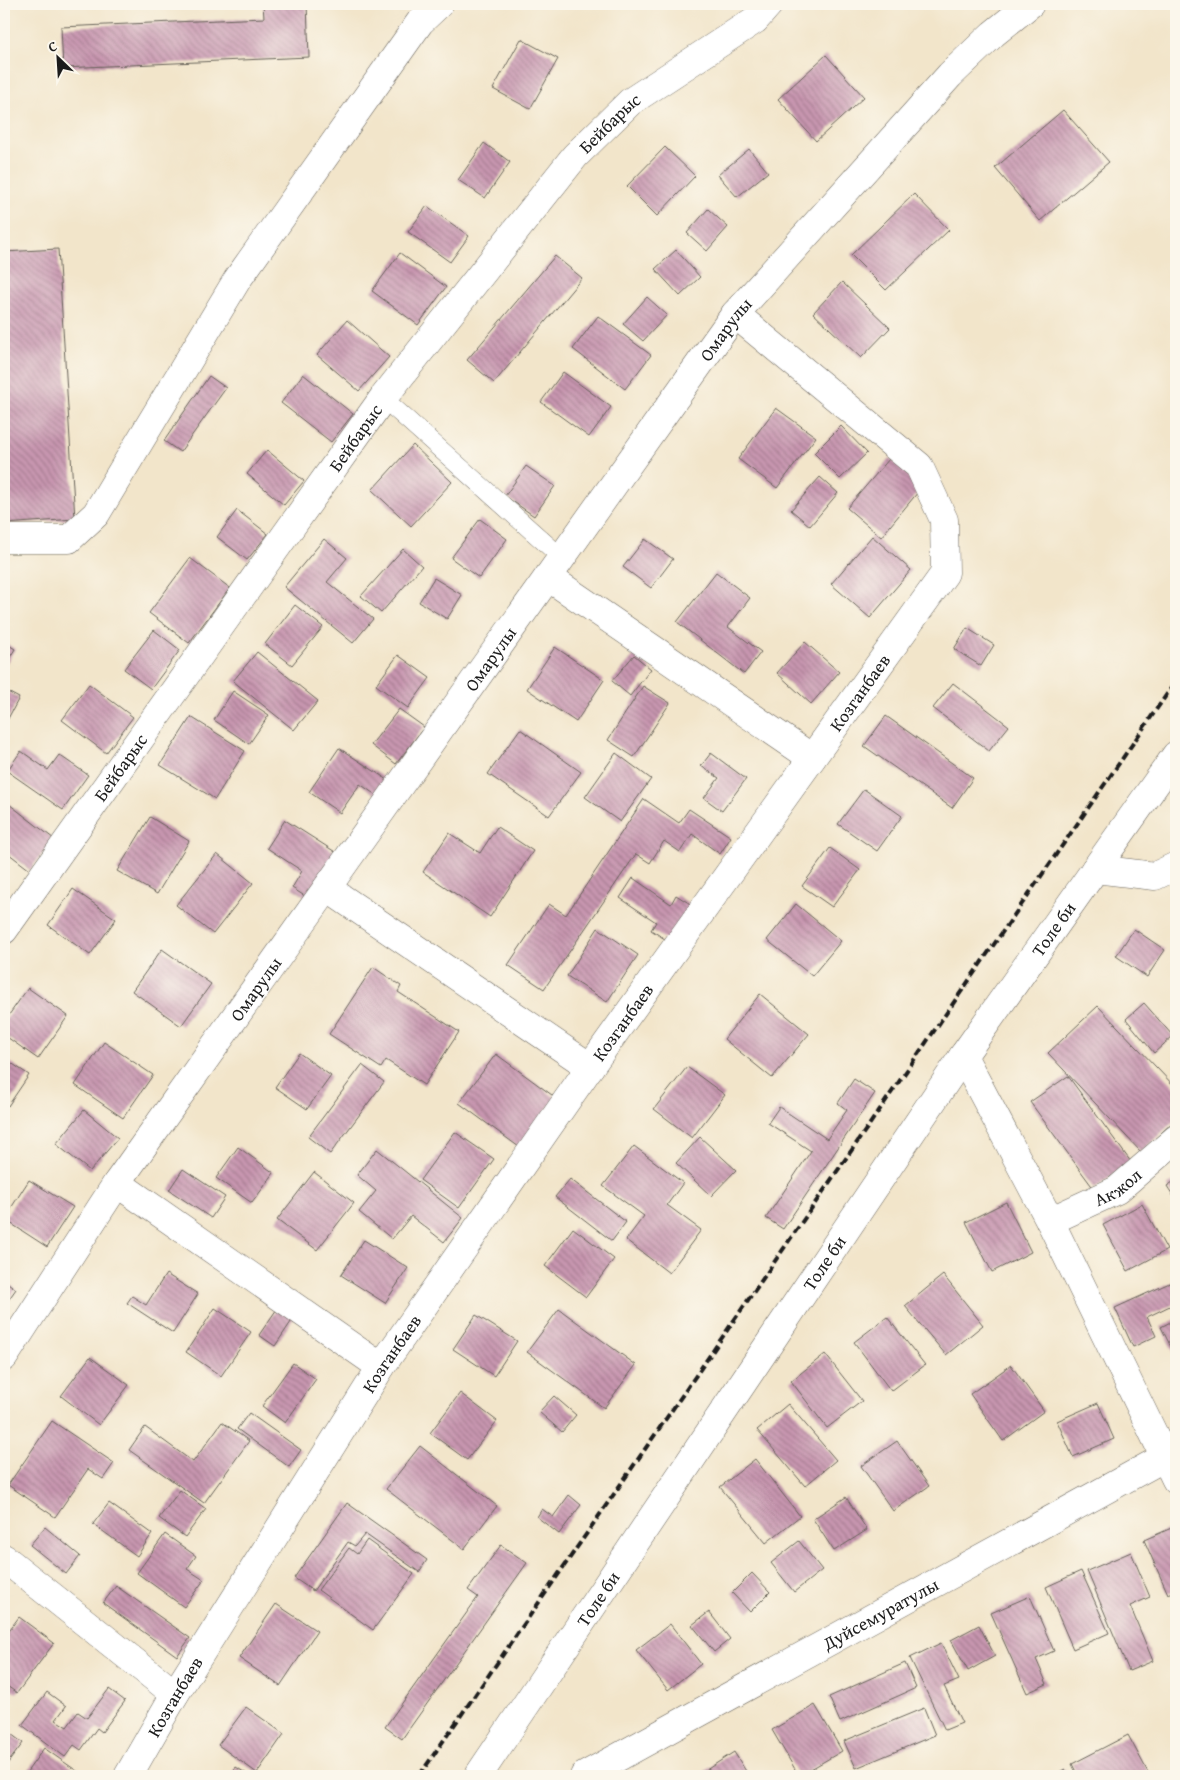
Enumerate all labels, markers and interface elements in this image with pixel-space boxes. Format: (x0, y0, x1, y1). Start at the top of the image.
north arrow (32, 32, 82, 82)
text: С (45, 35, 60, 57)
street label: Бейбарыс (572, 85, 645, 159)
street label: Омарулы (692, 290, 758, 366)
street label: Бейбарыс (322, 398, 389, 477)
street label: Омарулы (458, 620, 523, 696)
street label: Козганбаев (822, 648, 897, 737)
street label: Бейбарыс (87, 728, 154, 807)
street label: Толе би (1024, 896, 1082, 962)
street label: Омарулы (223, 950, 288, 1027)
street label: Козганбаев (585, 978, 660, 1066)
street label: Акжол (1089, 1161, 1147, 1212)
street label: Толе би (795, 1229, 852, 1296)
street label: Козганбаев (355, 1308, 428, 1398)
street label: Толе би (569, 1565, 626, 1632)
street label: Дуйсемуратулы (817, 1570, 943, 1657)
street label: Козганбаев (140, 1651, 209, 1742)

